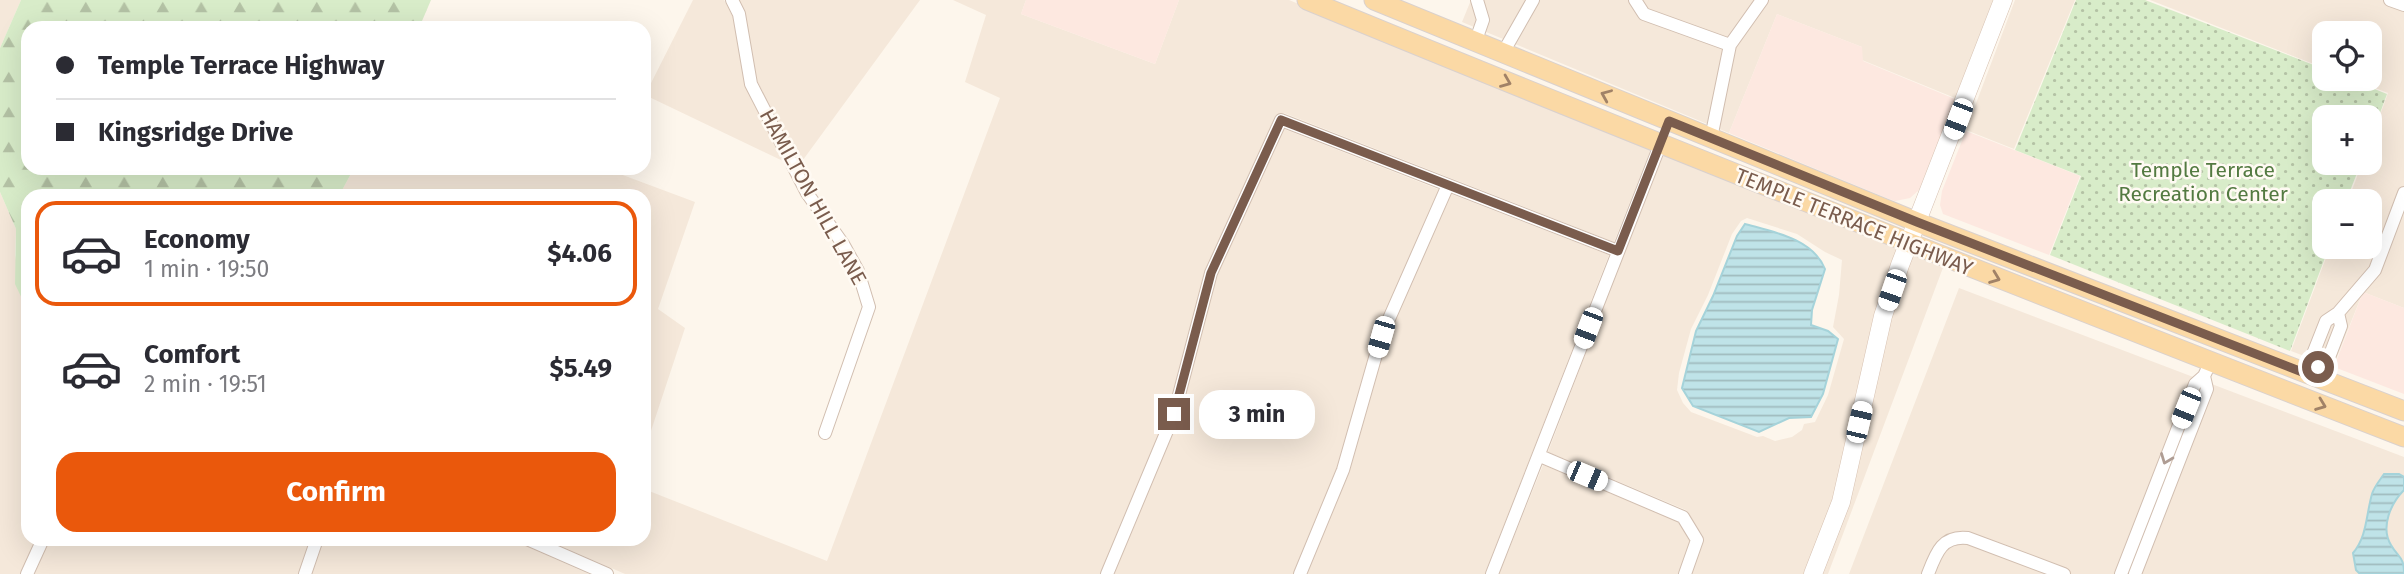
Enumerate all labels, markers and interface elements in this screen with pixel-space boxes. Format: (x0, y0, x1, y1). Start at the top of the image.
map controls (2312, 21, 2382, 259)
button: locate (2312, 21, 2382, 91)
text: Temple Terrace Highway (98, 50, 385, 81)
one-way arrow (1499, 73, 1511, 87)
one-way arrow (1601, 89, 1613, 103)
car (1941, 96, 1976, 142)
street label: HAMILTON HILL LANE (754, 104, 872, 290)
button: + (2312, 105, 2382, 175)
text: Kingsridge Drive (98, 117, 293, 148)
park label: Temple Terrace Recreation Center (2118, 157, 2288, 207)
street label: TEMPLE TERRACE HIGHWAY (1732, 162, 1977, 282)
button: − (2312, 189, 2382, 259)
icon: car (60, 222, 123, 285)
text: Economy (144, 224, 250, 255)
text: $4.06 (547, 238, 612, 269)
text: 1 min · 19:50 (144, 255, 269, 283)
car (1876, 267, 1909, 313)
one-way arrow (1989, 269, 2001, 283)
car (1571, 305, 1606, 351)
car (1366, 314, 1397, 360)
icon: car (60, 337, 123, 400)
text: Comfort (144, 339, 240, 370)
route start (2302, 351, 2334, 383)
text: $5.49 (549, 353, 612, 384)
text: 2 min · 19:51 (144, 370, 267, 398)
car (2169, 385, 2204, 431)
callout: 3 min (1198, 390, 1314, 438)
one-way arrow (2315, 396, 2327, 410)
route end (1158, 398, 1190, 430)
car (1845, 399, 1874, 445)
text: 3 min (1229, 400, 1285, 428)
button: Confirm (56, 452, 616, 532)
one-way arrow (2160, 453, 2174, 465)
car (1564, 458, 1611, 494)

